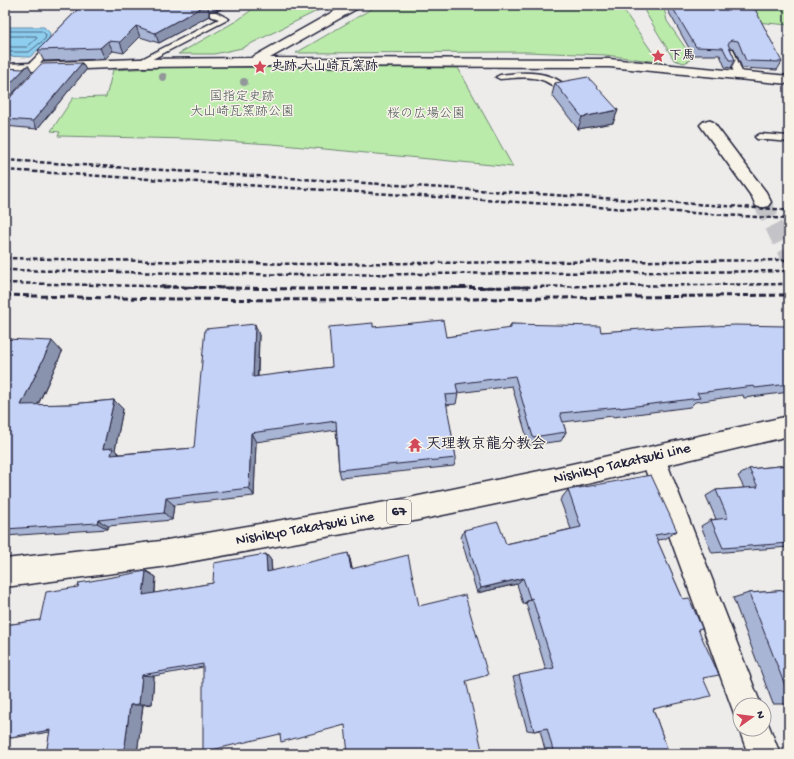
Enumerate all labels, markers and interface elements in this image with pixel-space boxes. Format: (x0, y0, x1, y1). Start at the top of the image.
place icon: 下馬 (650, 48, 666, 64)
place label: 下馬 (669, 48, 695, 64)
place icon: 史跡 大山崎瓦窯跡 (252, 59, 268, 75)
place label: 史跡 大山崎瓦窯跡 (271, 59, 378, 75)
park label: 国指定史跡 大山崎瓦窯跡公園 (190, 89, 294, 120)
park label: 桜の広場公園 (387, 106, 465, 122)
place label: 天理教京龍分教会 (426, 435, 546, 454)
temple icon: 天理教京龍分教会 (407, 437, 423, 453)
street label: Nishikyo Takatsuki Line (552, 439, 693, 489)
road number: 67 (387, 500, 411, 524)
street label: Nishikyo Takatsuki Line (234, 508, 376, 550)
north arrow (732, 697, 772, 737)
text: N (753, 710, 766, 720)

